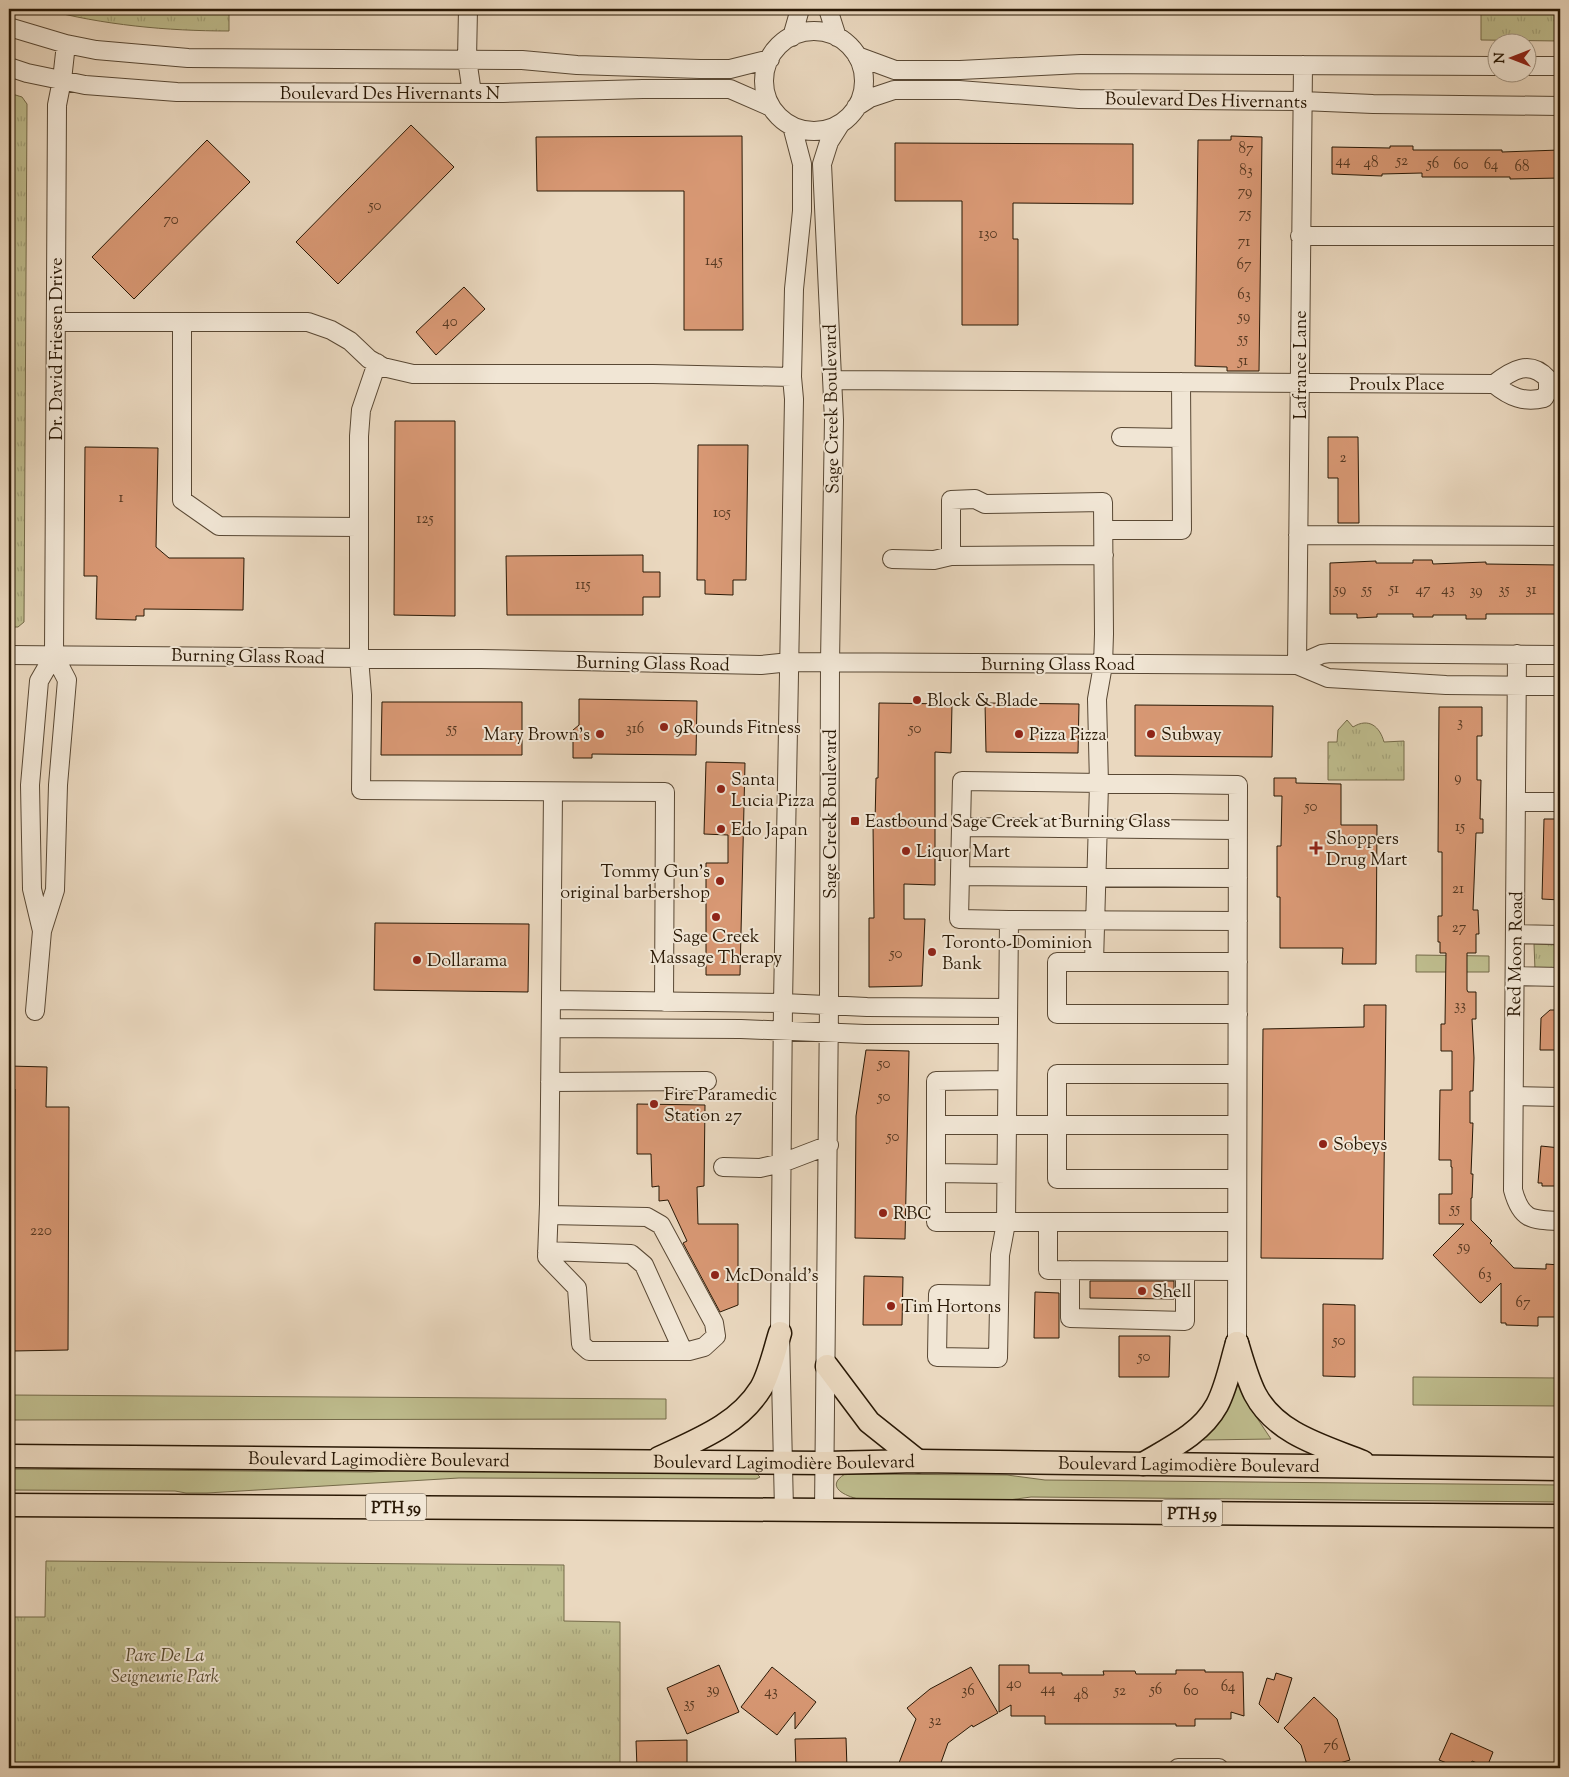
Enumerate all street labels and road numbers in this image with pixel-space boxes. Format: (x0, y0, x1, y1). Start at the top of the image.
street label: Boulevard Des Hivernants N (280, 82, 500, 108)
street label: Boulevard Des Hivernants (1105, 87, 1307, 117)
street label: Dr. David Friesen Drive (45, 257, 71, 441)
street label: Lafrance Lane (1289, 310, 1315, 420)
street label: Sage Creek Boulevard (819, 324, 847, 494)
street label: Proulx Place (1349, 373, 1445, 399)
street label: Burning Glass Road (171, 644, 325, 672)
street label: Burning Glass Road (576, 651, 730, 679)
street label: Burning Glass Road (981, 653, 1135, 679)
street label: Sage Creek Boulevard (819, 729, 845, 899)
street label: Red Moon Road (1503, 891, 1531, 1017)
street label: Boulevard Lagimodière Boulevard (248, 1447, 510, 1475)
street label: Boulevard Lagimodière Boulevard (653, 1450, 915, 1478)
street label: Boulevard Lagimodière Boulevard (1058, 1452, 1320, 1481)
road number: PTH 59 (366, 1494, 426, 1520)
road number: PTH 59 (1162, 1500, 1222, 1526)

